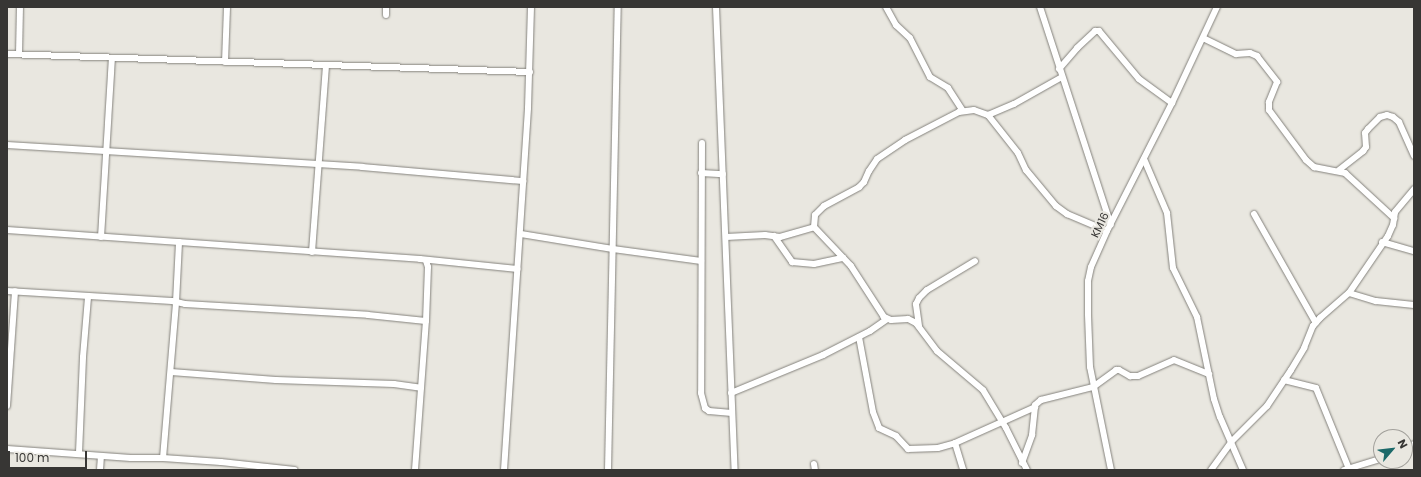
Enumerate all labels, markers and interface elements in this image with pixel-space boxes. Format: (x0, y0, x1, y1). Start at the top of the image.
street label: KM16 (1088, 210, 1112, 240)
north arrow (1373, 429, 1413, 469)
text: N (1394, 436, 1412, 451)
scale bar (10, 443, 89, 469)
text: 100 m (15, 449, 49, 466)

